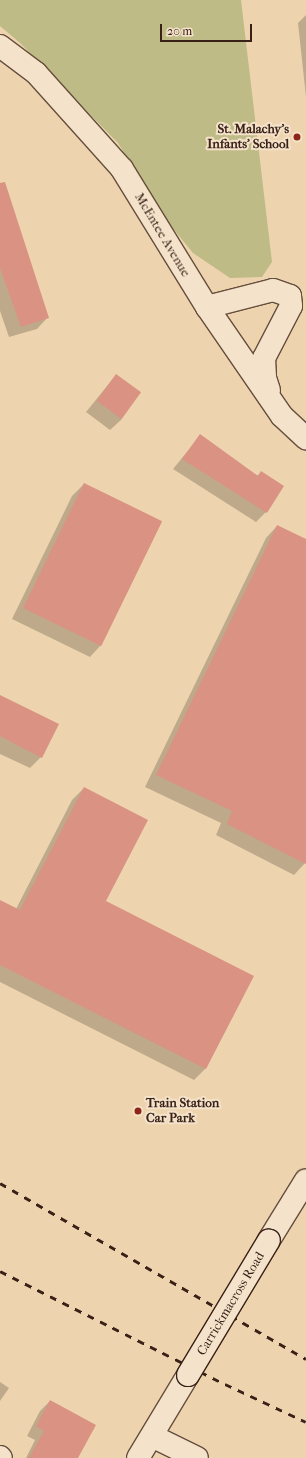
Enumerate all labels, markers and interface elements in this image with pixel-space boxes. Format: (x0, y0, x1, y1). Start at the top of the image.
scale bar (162, 16, 254, 42)
text: 20 m (167, 24, 192, 38)
place label: St. Malachy's Infants' School (207, 122, 289, 153)
marker: St. Malachy's Infants' School (292, 132, 302, 142)
street label: McEntee Avenue (131, 190, 193, 280)
place label: Train Station Car Park (146, 1096, 219, 1127)
marker: Train Station Car Park (133, 1106, 143, 1116)
street label: Carrickmacross Road (194, 1249, 268, 1359)

